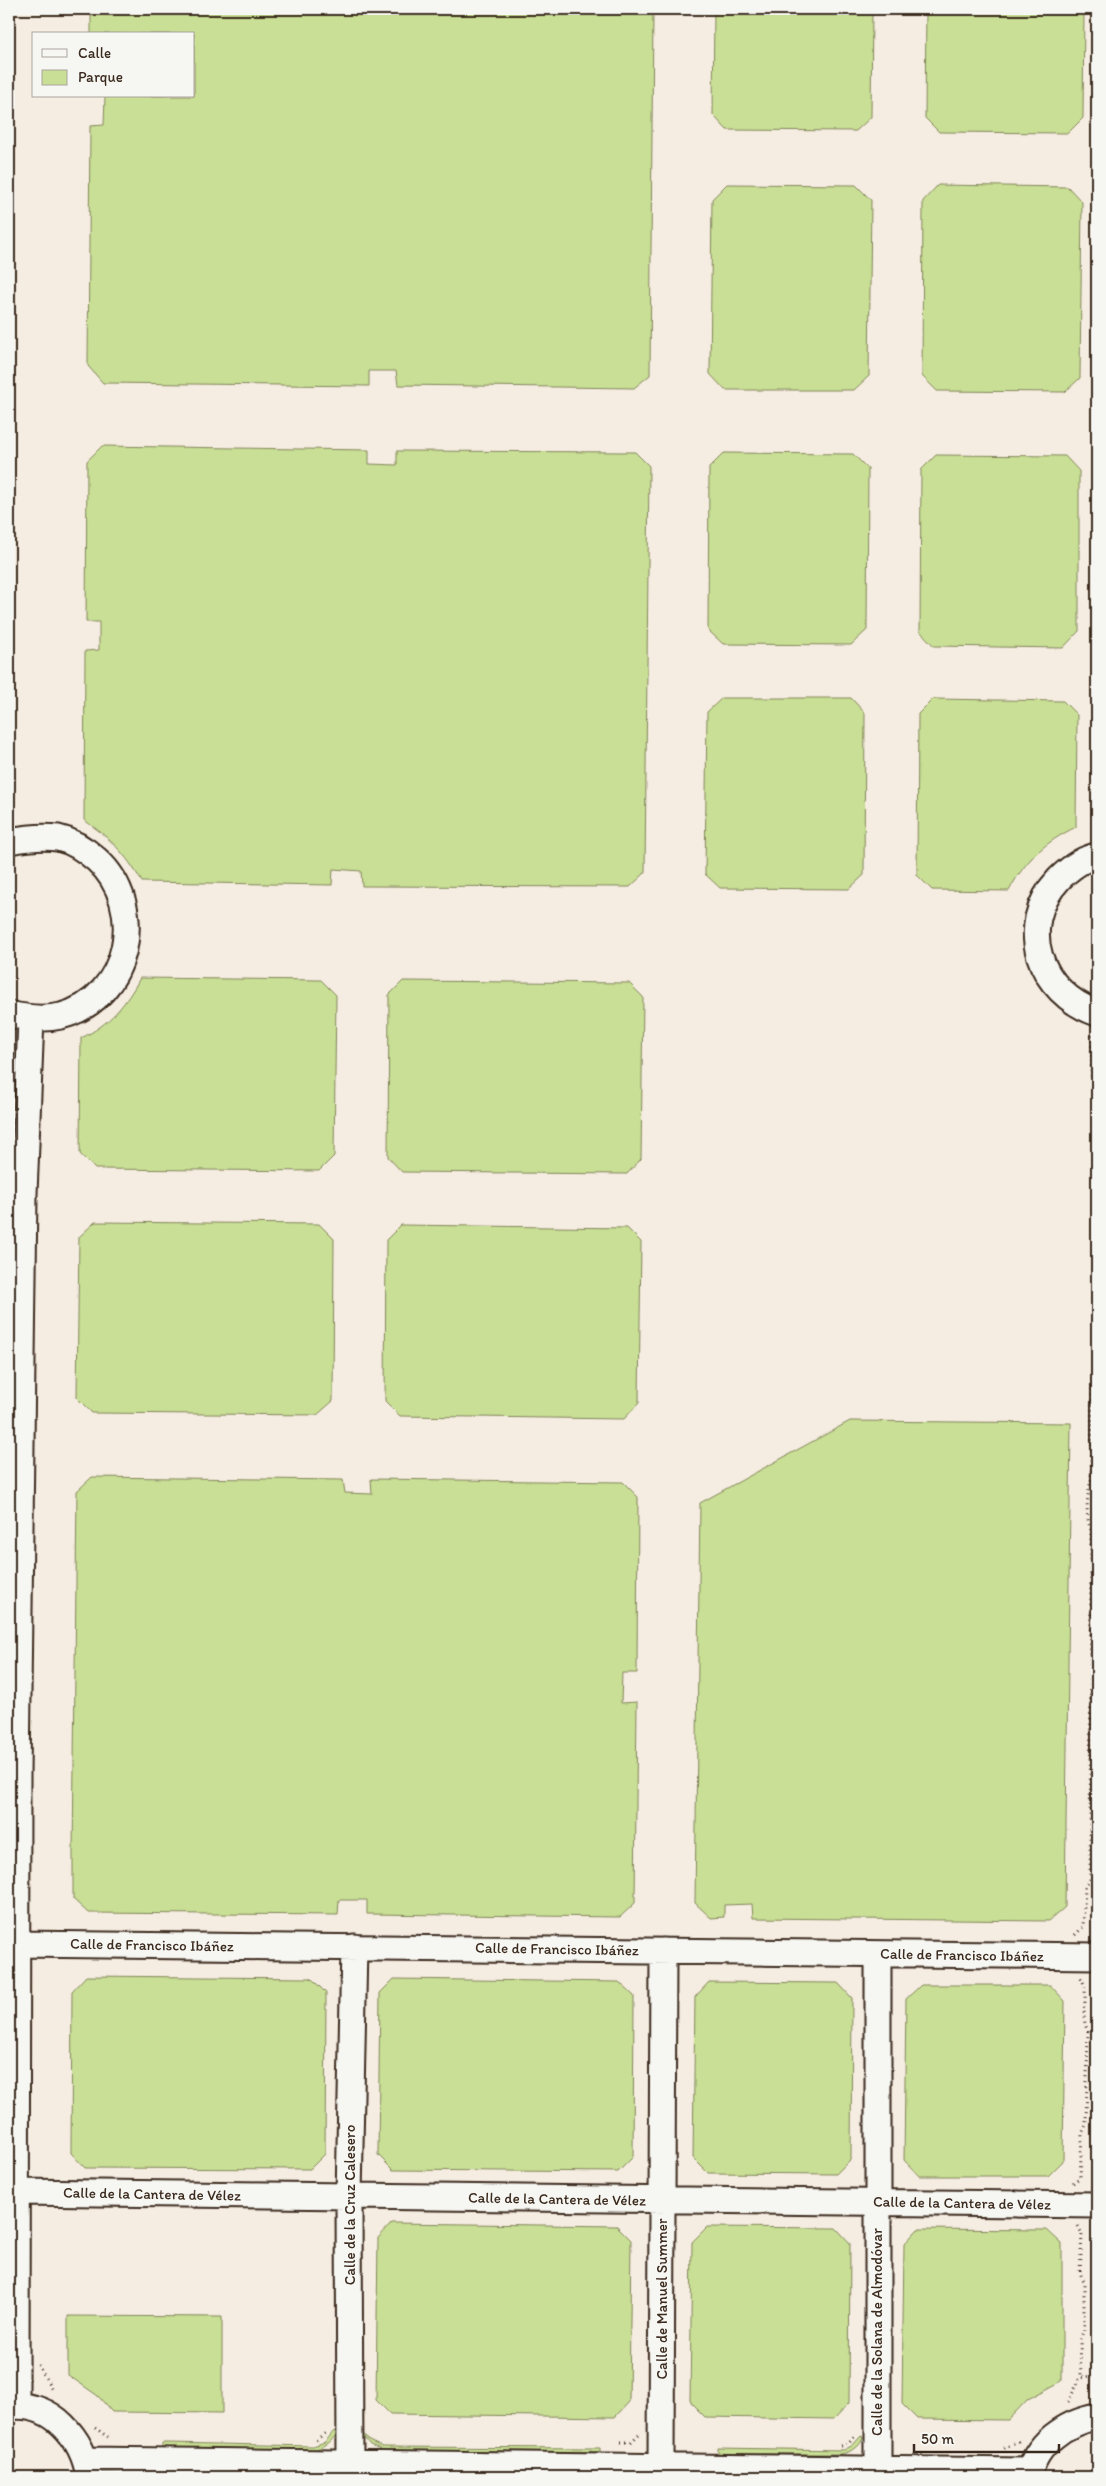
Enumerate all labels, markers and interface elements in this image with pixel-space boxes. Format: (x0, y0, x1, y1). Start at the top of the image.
legend (32, 32, 195, 98)
text: Calle (78, 44, 111, 62)
text: Parque (78, 68, 123, 86)
street label: Calle de Francisco Ibáñez (70, 1935, 234, 1955)
street label: Calle de Francisco Ibáñez (475, 1939, 639, 1959)
street label: Calle de Francisco Ibáñez (880, 1945, 1044, 1965)
street label: Calle de la Cruz Calesero (341, 2125, 359, 2285)
street label: Calle de la Cantera de Vélez (63, 2183, 241, 2205)
street label: Calle de la Cantera de Vélez (468, 2188, 646, 2210)
street label: Calle de la Cantera de Vélez (873, 2192, 1051, 2214)
street label: Calle de Manuel Summer (653, 2218, 671, 2380)
street label: Calle de la Solana de Almodóvar (868, 2228, 886, 2436)
scale bar (914, 2421, 1058, 2453)
text: 50 m (921, 2430, 954, 2448)

